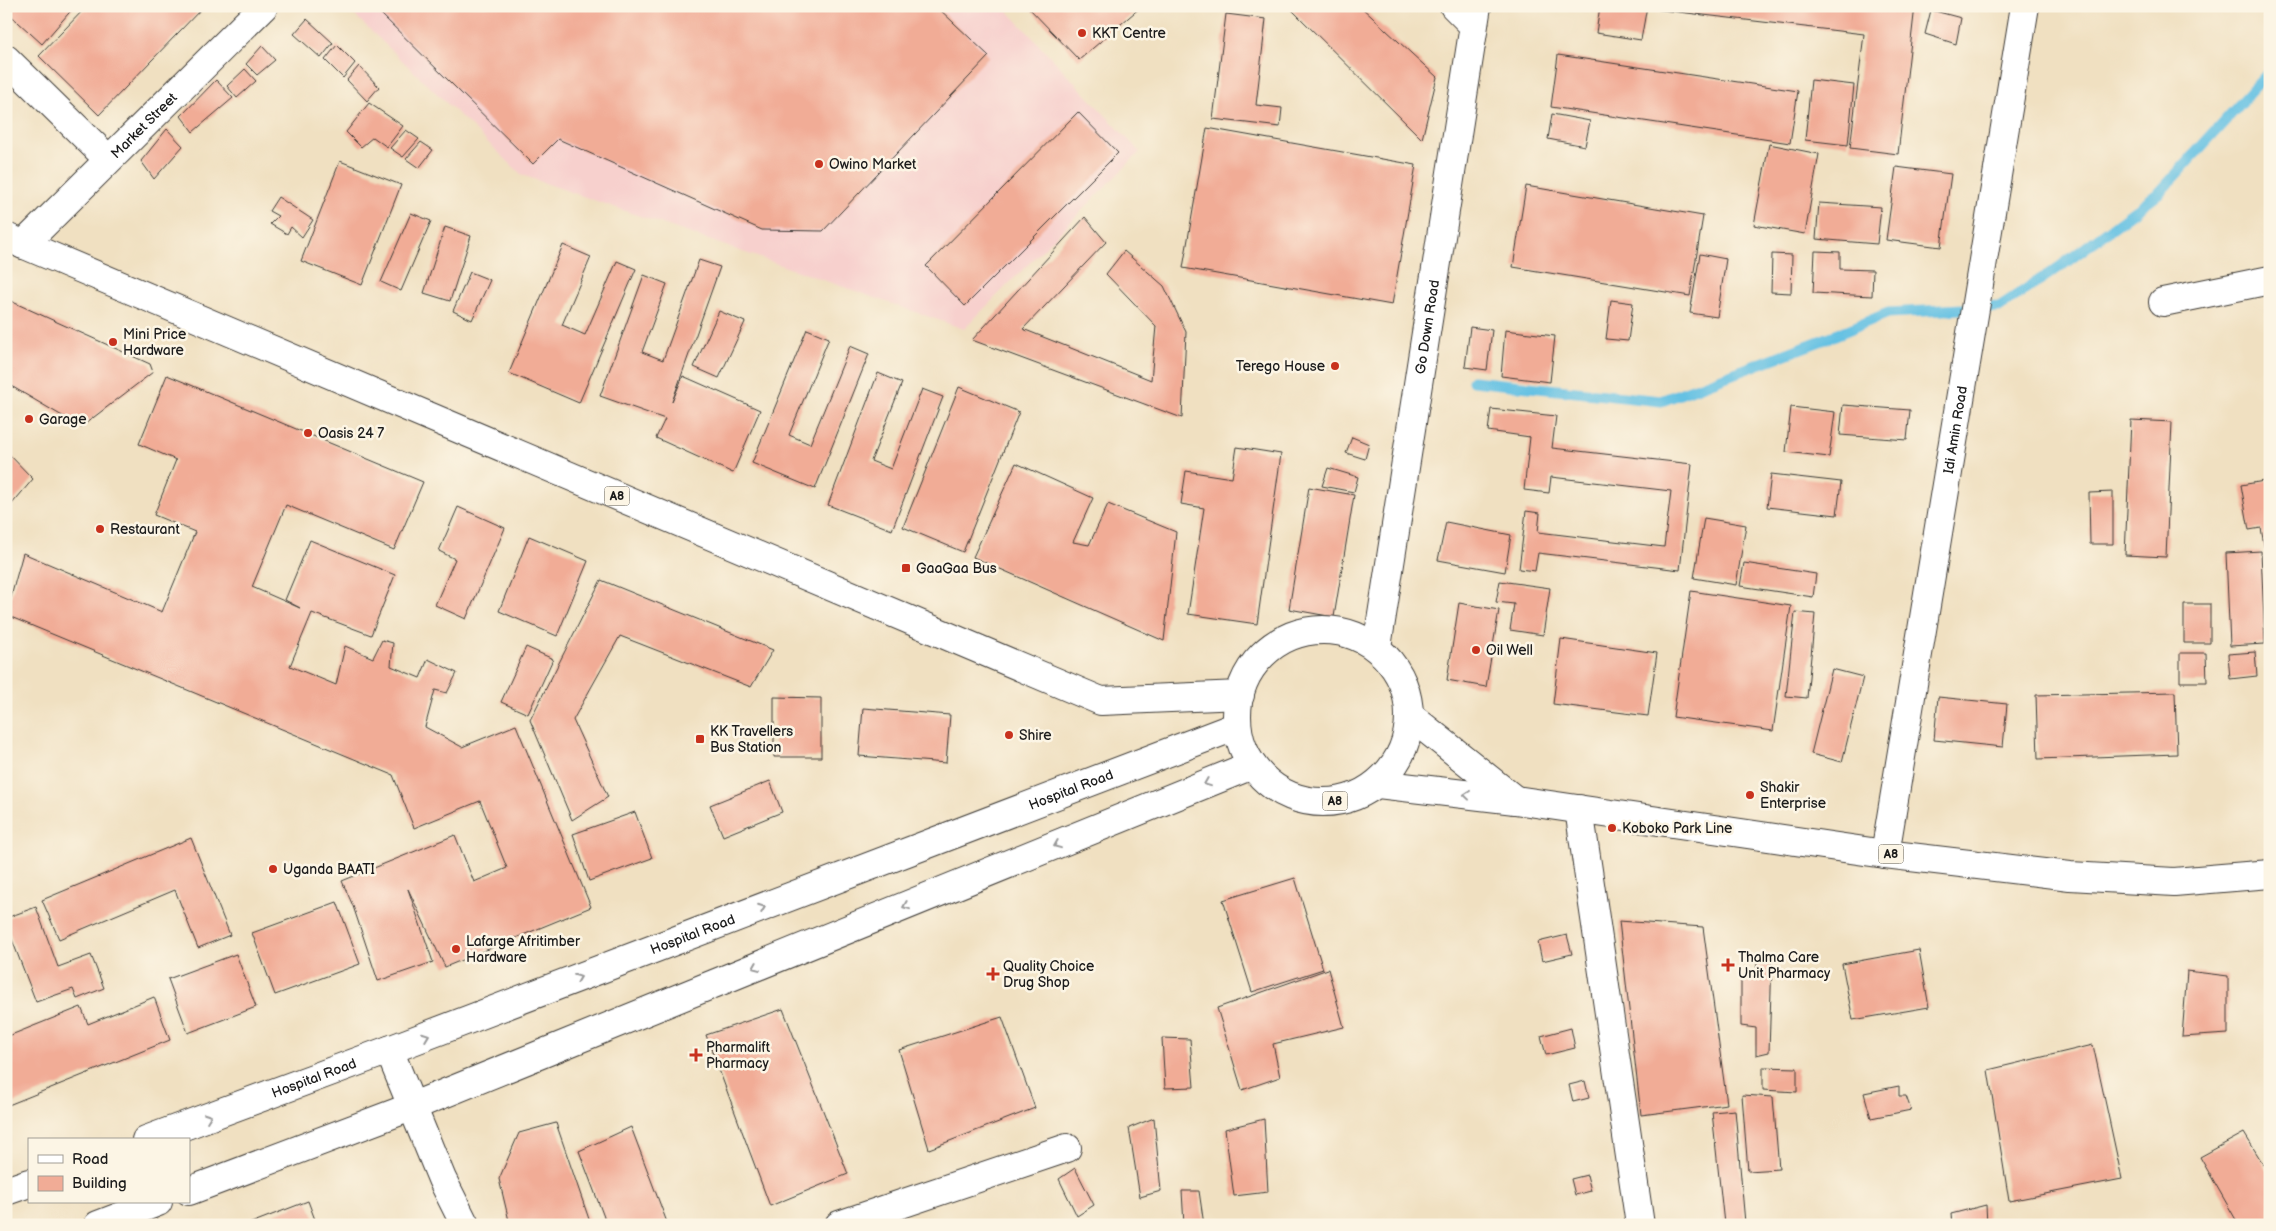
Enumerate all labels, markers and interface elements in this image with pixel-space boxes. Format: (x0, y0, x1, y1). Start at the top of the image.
place label: KKT Centre (1092, 25, 1166, 42)
marker: KKT Centre (1076, 27, 1088, 39)
street label: Market Street (107, 88, 181, 162)
place label: Owino Market (829, 156, 917, 173)
marker: Owino Market (813, 158, 825, 170)
street label: Go Down Road (1411, 279, 1443, 375)
place label: Mini Price Hardware (123, 326, 186, 359)
marker: Mini Price Hardware (107, 336, 119, 348)
place label: Terego House (1236, 358, 1325, 375)
marker: Terego House (1329, 360, 1341, 372)
street label: Idi Amin Road (1939, 385, 1971, 475)
place label: Garage (39, 411, 87, 428)
marker: Garage (23, 413, 35, 425)
place label: Oasis 24 7 (318, 425, 384, 442)
marker: Oasis 24 7 (302, 427, 314, 439)
road number: A8 (604, 486, 630, 506)
place label: Restaurant (110, 521, 180, 538)
marker: Restaurant (94, 523, 106, 535)
place label: GaaGaa Bus (916, 560, 997, 577)
marker: GaaGaa Bus (900, 562, 912, 574)
place label: Oil Well (1486, 642, 1533, 659)
marker: Oil Well (1470, 644, 1482, 656)
place label: KK Travellers Bus Station (710, 723, 793, 756)
place label: Shire (1019, 727, 1052, 744)
marker: Shire (1003, 729, 1015, 741)
marker: KK Travellers Bus Station (694, 733, 706, 745)
street label: Hospital Road (1026, 766, 1115, 813)
one-way arrow (1203, 777, 1212, 788)
place label: Shakir Enterprise (1760, 779, 1826, 812)
marker: Shakir Enterprise (1744, 789, 1756, 801)
one-way arrow (1462, 790, 1470, 801)
road number: A8 (1322, 791, 1348, 810)
place label: Koboko Park Line (1622, 820, 1732, 837)
marker: Koboko Park Line (1606, 822, 1618, 834)
one-way arrow (1053, 838, 1062, 849)
road number: A8 (1878, 844, 1904, 864)
place label: Uganda BAATI (283, 861, 375, 878)
marker: Uganda BAATI (267, 863, 279, 875)
one-way arrow (902, 900, 911, 910)
one-way arrow (758, 904, 766, 914)
street label: Hospital Road (648, 910, 737, 958)
place label: Lafarge Afritimber Hardware (466, 933, 581, 966)
marker: Lafarge Afritimber Hardware (450, 943, 462, 955)
place label: Thalma Care Unit Pharmacy (1738, 949, 1831, 982)
place label: Quality Choice Drug Shop (1003, 958, 1094, 991)
marker: Thalma Care Unit Pharmacy (1722, 959, 1734, 971)
one-way arrow (752, 961, 761, 971)
marker: Quality Choice Drug Shop (987, 968, 999, 980)
one-way arrow (573, 974, 582, 984)
one-way arrow (421, 1032, 430, 1043)
place label: Pharmalift Pharmacy (706, 1039, 771, 1072)
marker: Pharmalift Pharmacy (690, 1049, 702, 1061)
street label: Hospital Road (269, 1054, 359, 1101)
one-way arrow (203, 1113, 212, 1123)
legend (28, 1138, 190, 1204)
text: Road (72, 1150, 108, 1169)
text: Building (72, 1174, 127, 1193)

